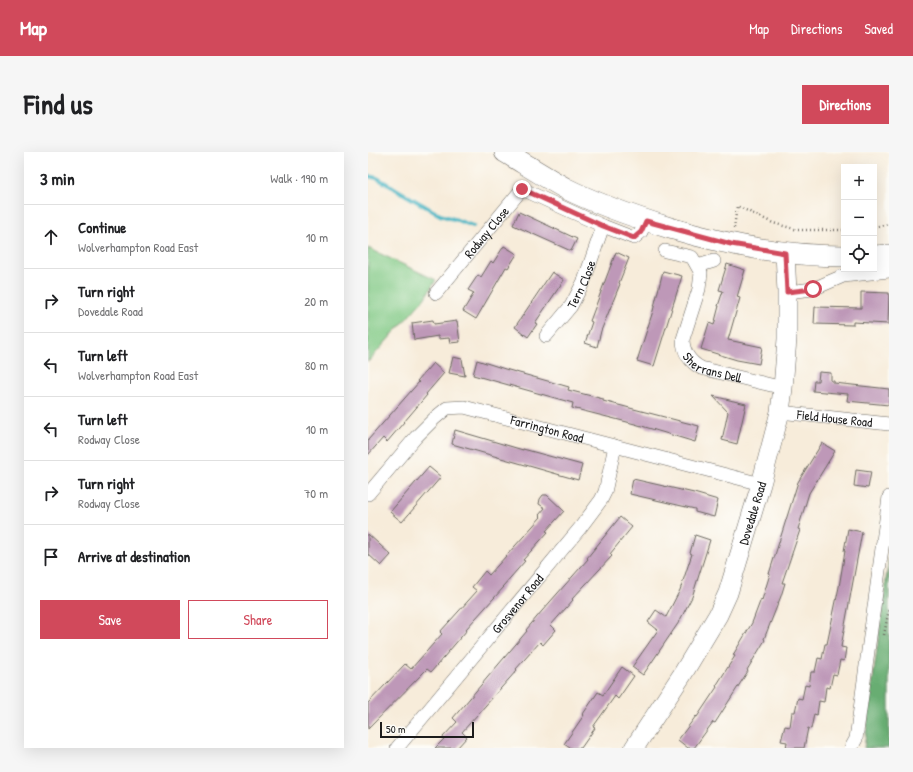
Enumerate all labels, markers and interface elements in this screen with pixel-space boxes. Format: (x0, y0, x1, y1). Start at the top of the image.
text: Map (20, 15, 47, 41)
text: Map (749, 19, 769, 38)
text: Directions (791, 19, 842, 38)
text: Saved (864, 19, 893, 38)
text: Find us (24, 85, 93, 123)
button: Directions (802, 85, 889, 124)
map controls (841, 164, 877, 272)
button: + (841, 164, 877, 200)
text: 3 min (40, 167, 75, 190)
text: Walk · 190 m (270, 169, 328, 187)
route end (513, 180, 531, 198)
button: − (841, 200, 877, 236)
street label: Rodway Close (460, 203, 513, 262)
text: Continue (78, 217, 126, 238)
icon: ahead (40, 226, 62, 248)
text: 10 m (306, 228, 328, 246)
button: locate (841, 236, 877, 272)
text: Wolverhampton Road East (78, 238, 198, 256)
street label: Tern Close (562, 258, 599, 312)
route start (804, 280, 822, 298)
text: Turn right (78, 281, 134, 302)
icon: right (40, 290, 62, 312)
text: 20 m (304, 292, 328, 310)
text: Dovedale Road (78, 302, 143, 320)
text: Turn left (78, 345, 128, 366)
street label: Sherrans Dell (679, 349, 744, 387)
icon: left (40, 354, 62, 376)
text: 80 m (305, 356, 328, 374)
text: Wolverhampton Road East (78, 366, 198, 384)
street label: Field House Road (795, 405, 873, 431)
text: Turn left (78, 409, 128, 430)
street label: Farrington Road (508, 410, 586, 447)
icon: left (40, 418, 62, 440)
text: 10 m (306, 420, 328, 438)
text: Rodway Close (78, 430, 140, 448)
text: Turn right (78, 473, 134, 494)
street label: Dovedale Road (734, 479, 770, 547)
icon: right (40, 482, 62, 504)
text: 70 m (304, 484, 328, 502)
text: Rodway Close (78, 494, 140, 512)
icon: arrive (40, 546, 62, 568)
text: Arrive at destination (78, 546, 190, 567)
street label: Grosvenor Road (487, 570, 547, 637)
button: Save (40, 600, 180, 639)
button: Share (188, 600, 328, 639)
scale bar (380, 720, 474, 739)
text: 50 m (386, 722, 406, 736)

